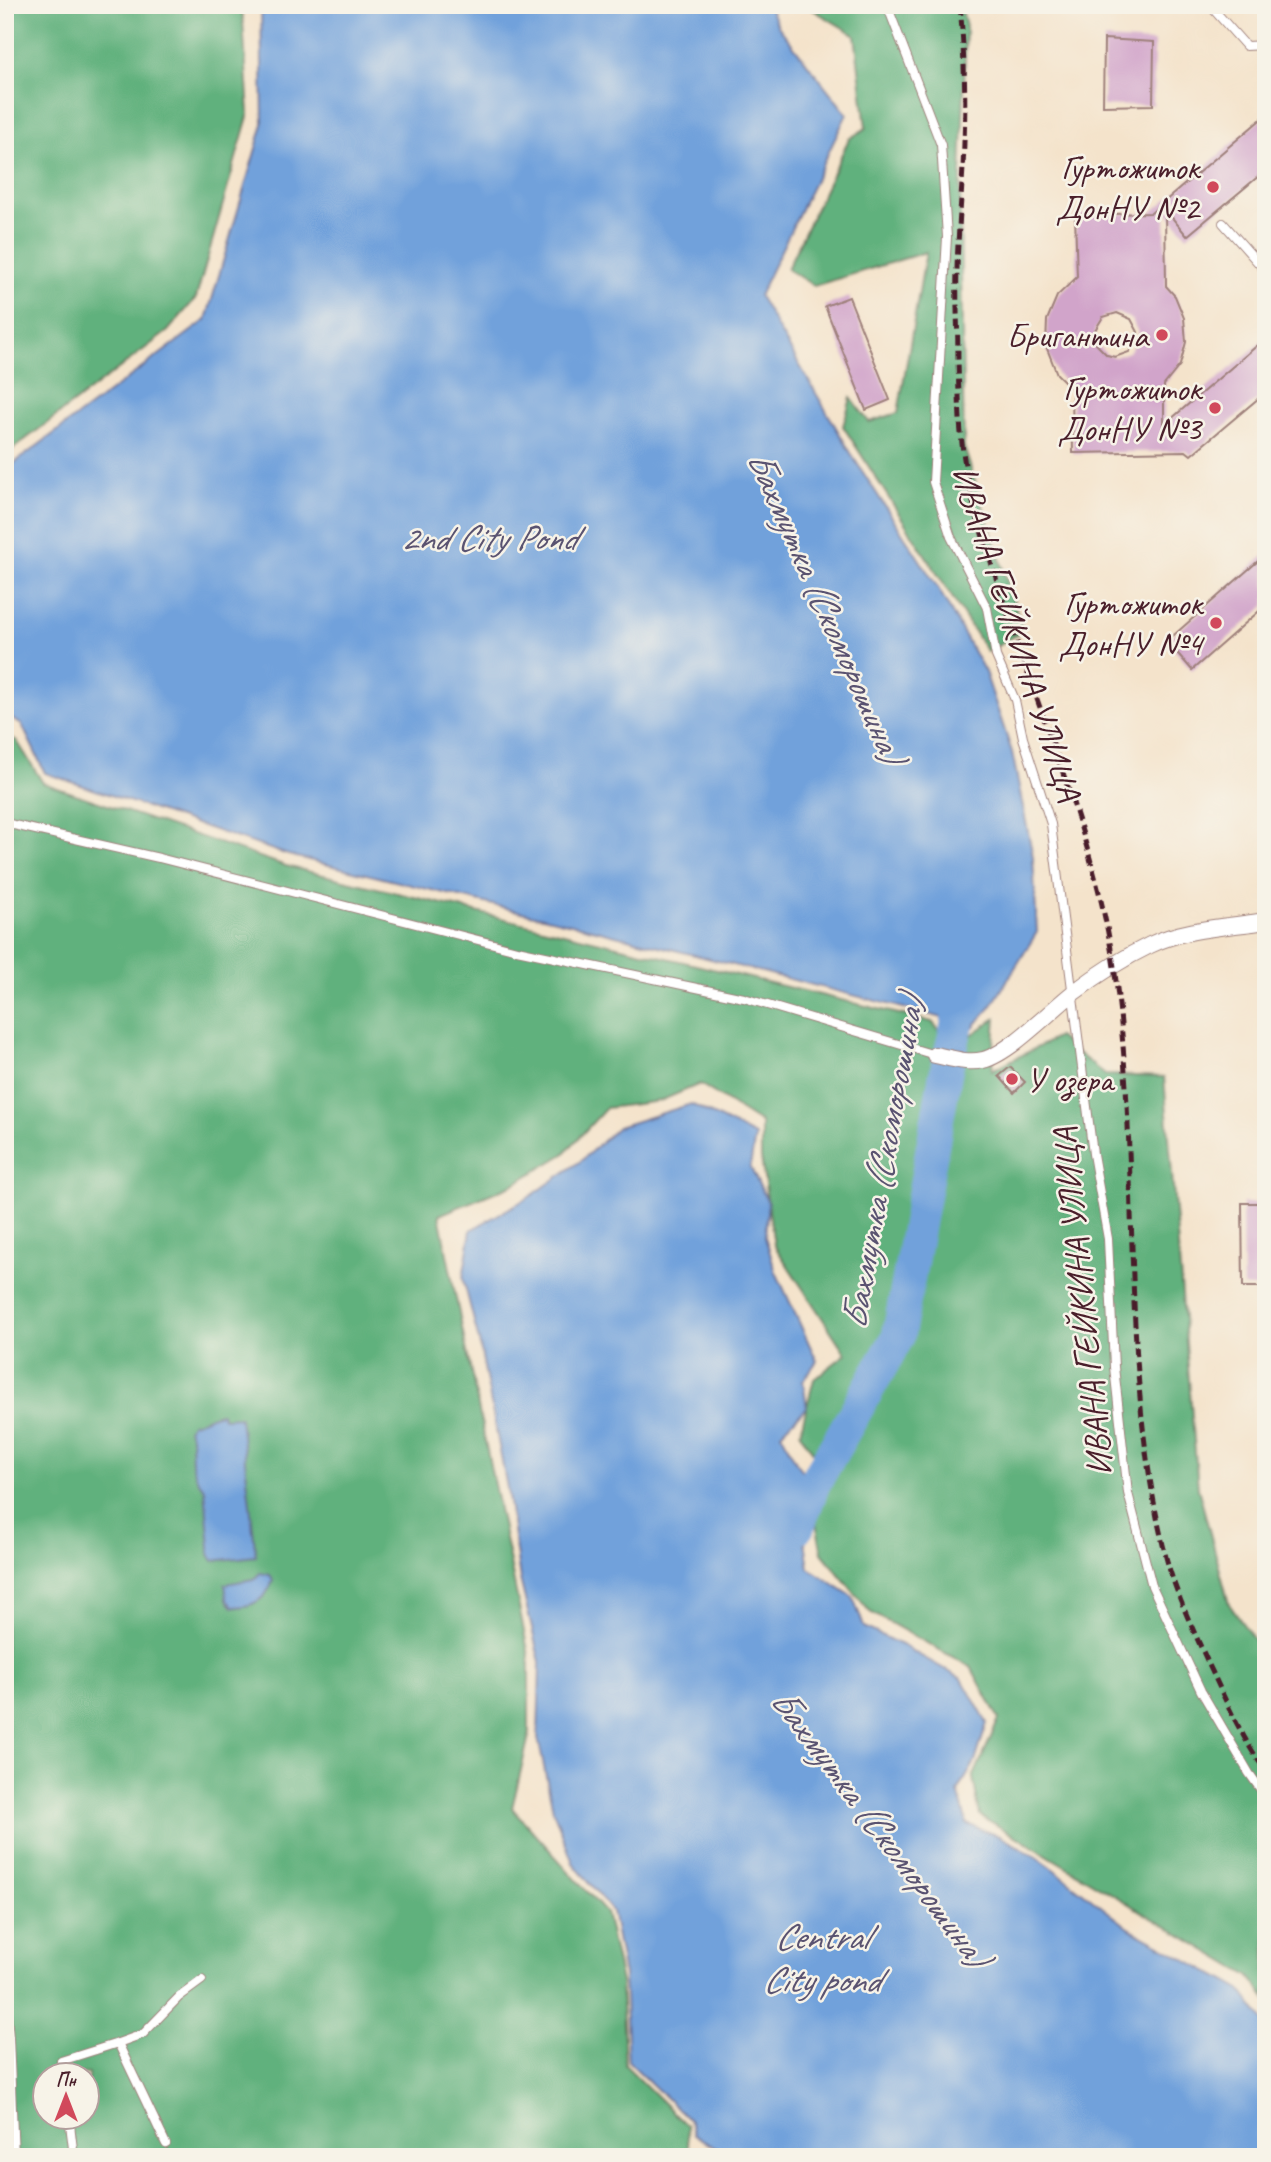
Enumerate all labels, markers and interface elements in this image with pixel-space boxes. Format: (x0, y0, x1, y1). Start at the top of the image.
place label: Гуртожиток ДонНУ №2 (1055, 145, 1202, 230)
marker: Гуртожиток ДонНУ №2 (1205, 179, 1221, 195)
place label: Бригантина (1006, 313, 1151, 358)
marker: Бригантина (1154, 327, 1170, 343)
place label: Гуртожиток ДонНУ №3 (1057, 366, 1204, 451)
marker: Гуртожиток ДонНУ №3 (1207, 400, 1223, 416)
water label: Бахмутка (Скоморошина) (736, 443, 919, 776)
street label: ИВАНА ГЕЙКИНА УЛИЦА (942, 460, 1093, 808)
water label: 2nd City Pond (400, 514, 586, 561)
place label: Гуртожиток ДонНУ №4 (1058, 581, 1205, 666)
marker: Гуртожиток ДонНУ №4 (1208, 615, 1224, 631)
water label: Бахмутка (Скоморошина) (830, 986, 936, 1333)
place label: У озера (1026, 1057, 1116, 1102)
marker: У озера (1004, 1071, 1020, 1087)
street label: ИВАНА ГЕЙКИНА УЛИЦА (1041, 1124, 1123, 1478)
water label: Бахмутка (Скоморошина) (760, 1679, 1005, 1982)
water label: Central City pond (763, 1913, 891, 2003)
north arrow (32, 2060, 102, 2130)
text: Пн (56, 2068, 78, 2092)

